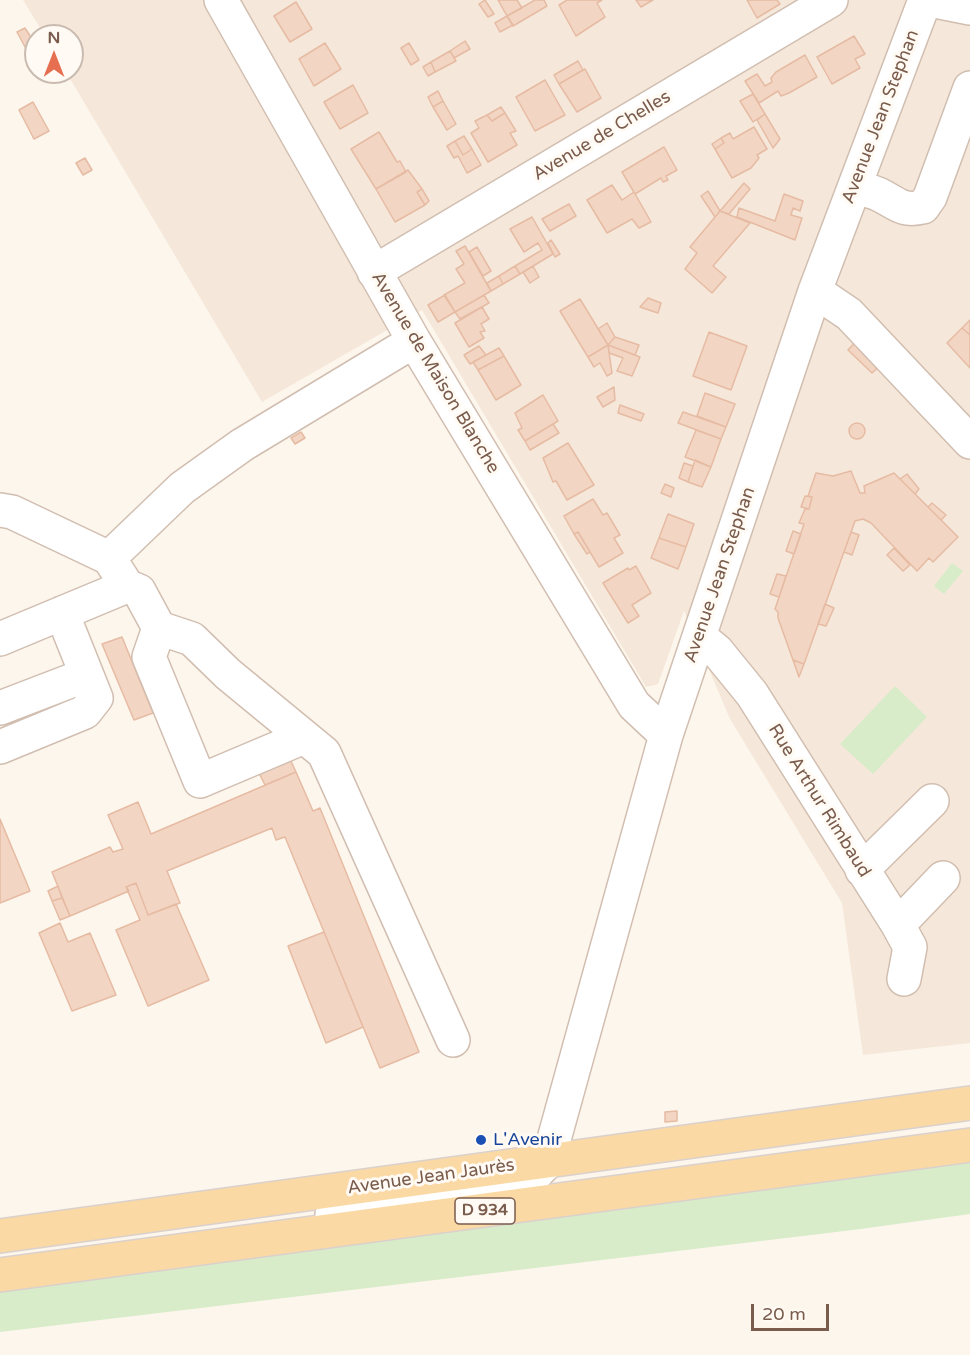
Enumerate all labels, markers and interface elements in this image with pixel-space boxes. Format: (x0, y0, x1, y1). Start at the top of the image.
north arrow (24, 24, 84, 84)
street label: Avenue Jean Stephan (838, 27, 924, 207)
text: N (48, 28, 60, 48)
street label: Avenue de Chelles (529, 86, 675, 186)
street label: Avenue de Maison Blanche (366, 268, 504, 478)
street label: Avenue Jean Stephan (680, 484, 760, 666)
street label: Rue Arthur Rimbaud (763, 720, 875, 882)
place label: L'Avenir (493, 1129, 562, 1151)
marker: L'Avenir (474, 1133, 488, 1147)
street label: Avenue Jean Jaurès (346, 1155, 516, 1199)
road number: D 934 (455, 1198, 515, 1224)
scale bar (754, 1292, 832, 1330)
text: 20 m (762, 1303, 806, 1325)

